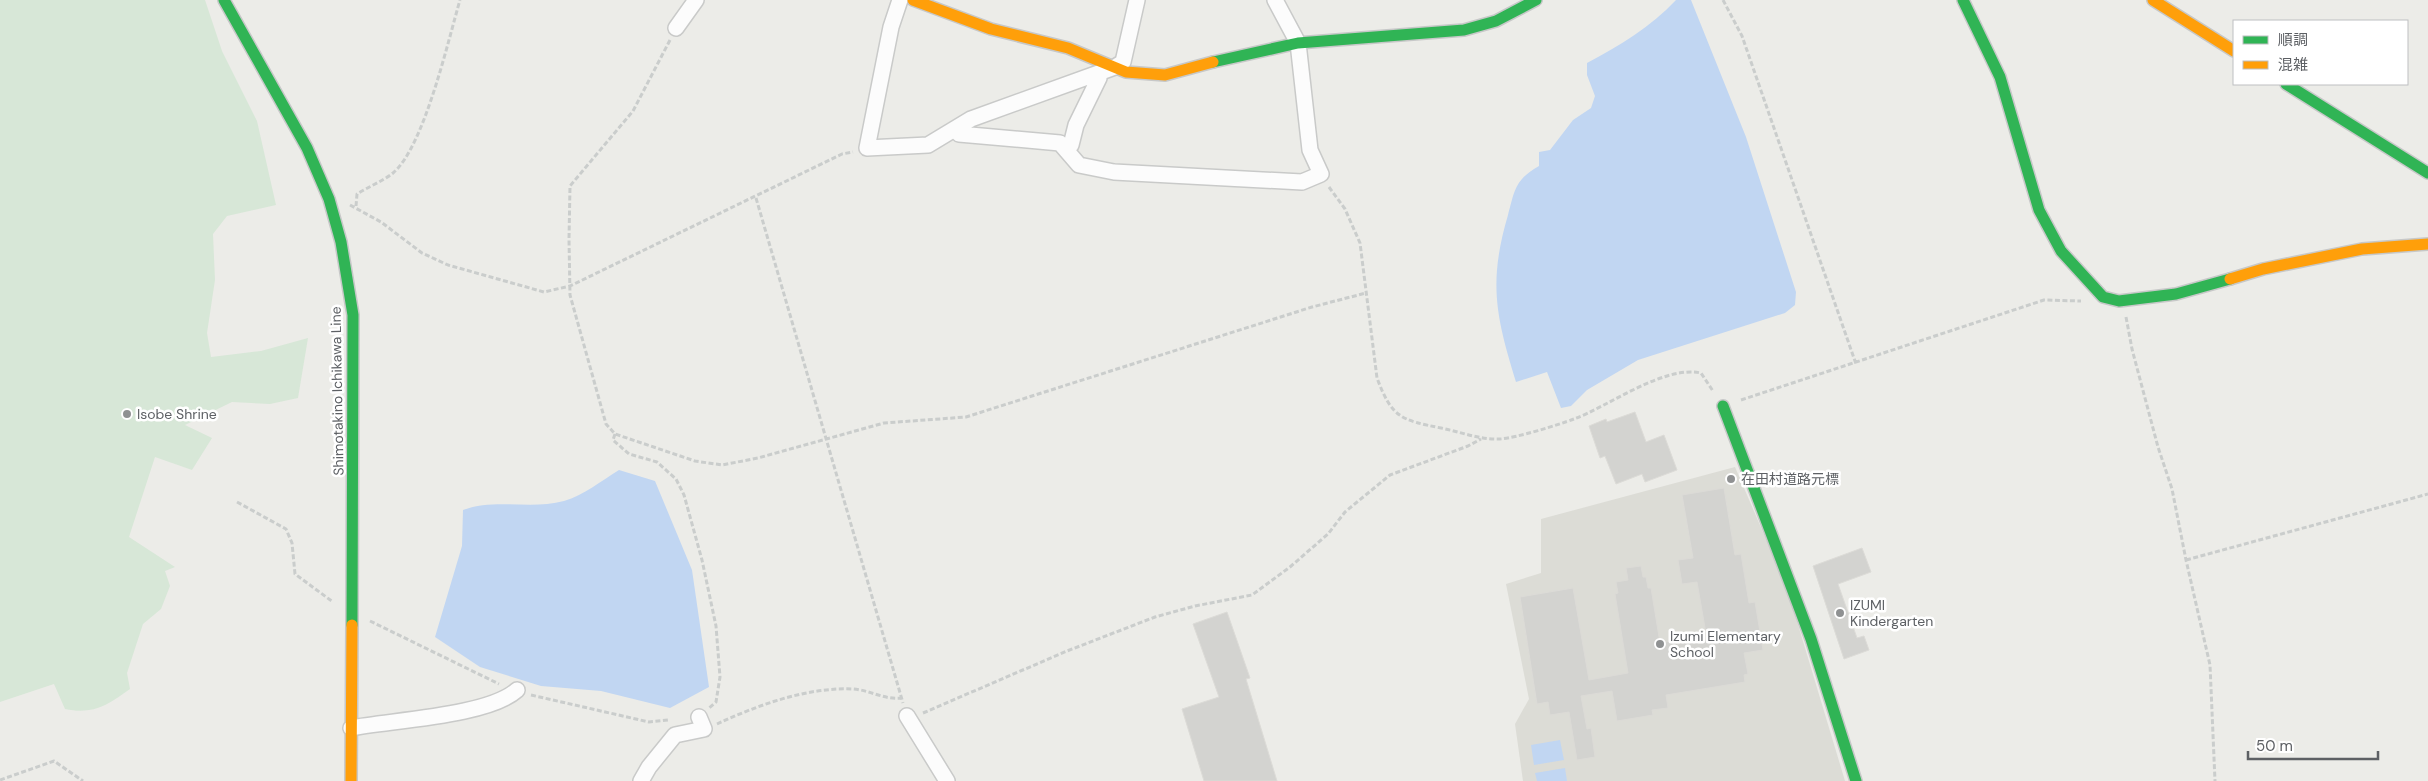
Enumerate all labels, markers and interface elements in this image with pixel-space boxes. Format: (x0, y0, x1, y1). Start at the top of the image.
legend (2233, 20, 2408, 85)
text: 順調 (2278, 30, 2308, 50)
text: 混雑 (2278, 55, 2308, 75)
street label: Shimotakino Ichikawa Line (327, 306, 347, 476)
place label: Isobe Shrine (137, 405, 217, 423)
marker: Isobe Shrine (121, 408, 133, 420)
place label: 在田村道路元標 (1741, 470, 1839, 488)
marker: 在田村道路元標 (1725, 473, 1737, 485)
place label: IZUMI Kindergarten (1850, 596, 1933, 630)
marker: IZUMI Kindergarten (1834, 607, 1846, 619)
place label: Izumi Elementary School (1670, 627, 1781, 661)
marker: Izumi Elementary School (1654, 638, 1666, 650)
scale bar (2248, 728, 2378, 760)
text: 50 m (2256, 736, 2293, 756)

